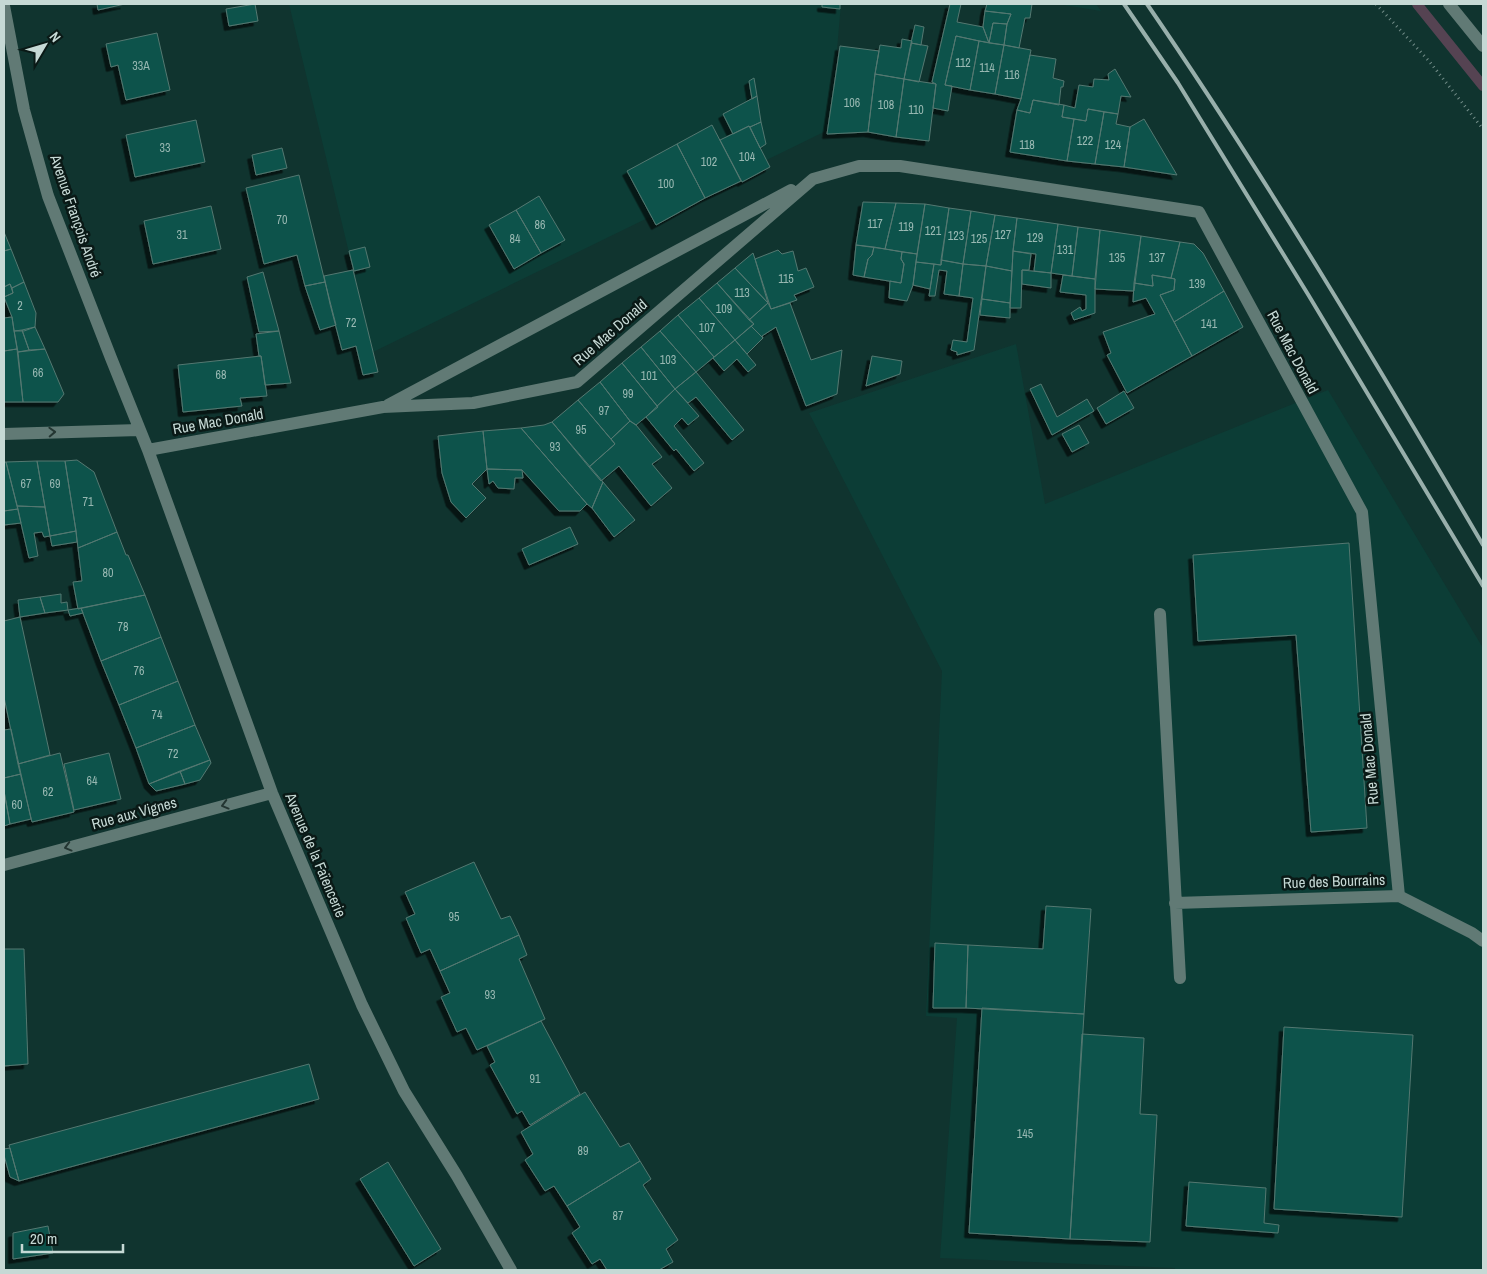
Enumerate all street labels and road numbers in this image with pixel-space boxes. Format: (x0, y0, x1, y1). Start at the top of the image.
street label: Avenue François André (45, 151, 107, 280)
street label: Rue Mac Donald (569, 294, 651, 370)
street label: Rue Mac Donald (1262, 307, 1324, 397)
street label: Rue Mac Donald (171, 403, 265, 439)
street label: Rue Mac Donald (1355, 712, 1383, 806)
street label: Avenue de la Faïencerie (280, 789, 352, 921)
street label: Rue aux Vignes (89, 792, 179, 834)
street label: Rue des Bourrains (1282, 869, 1386, 893)

